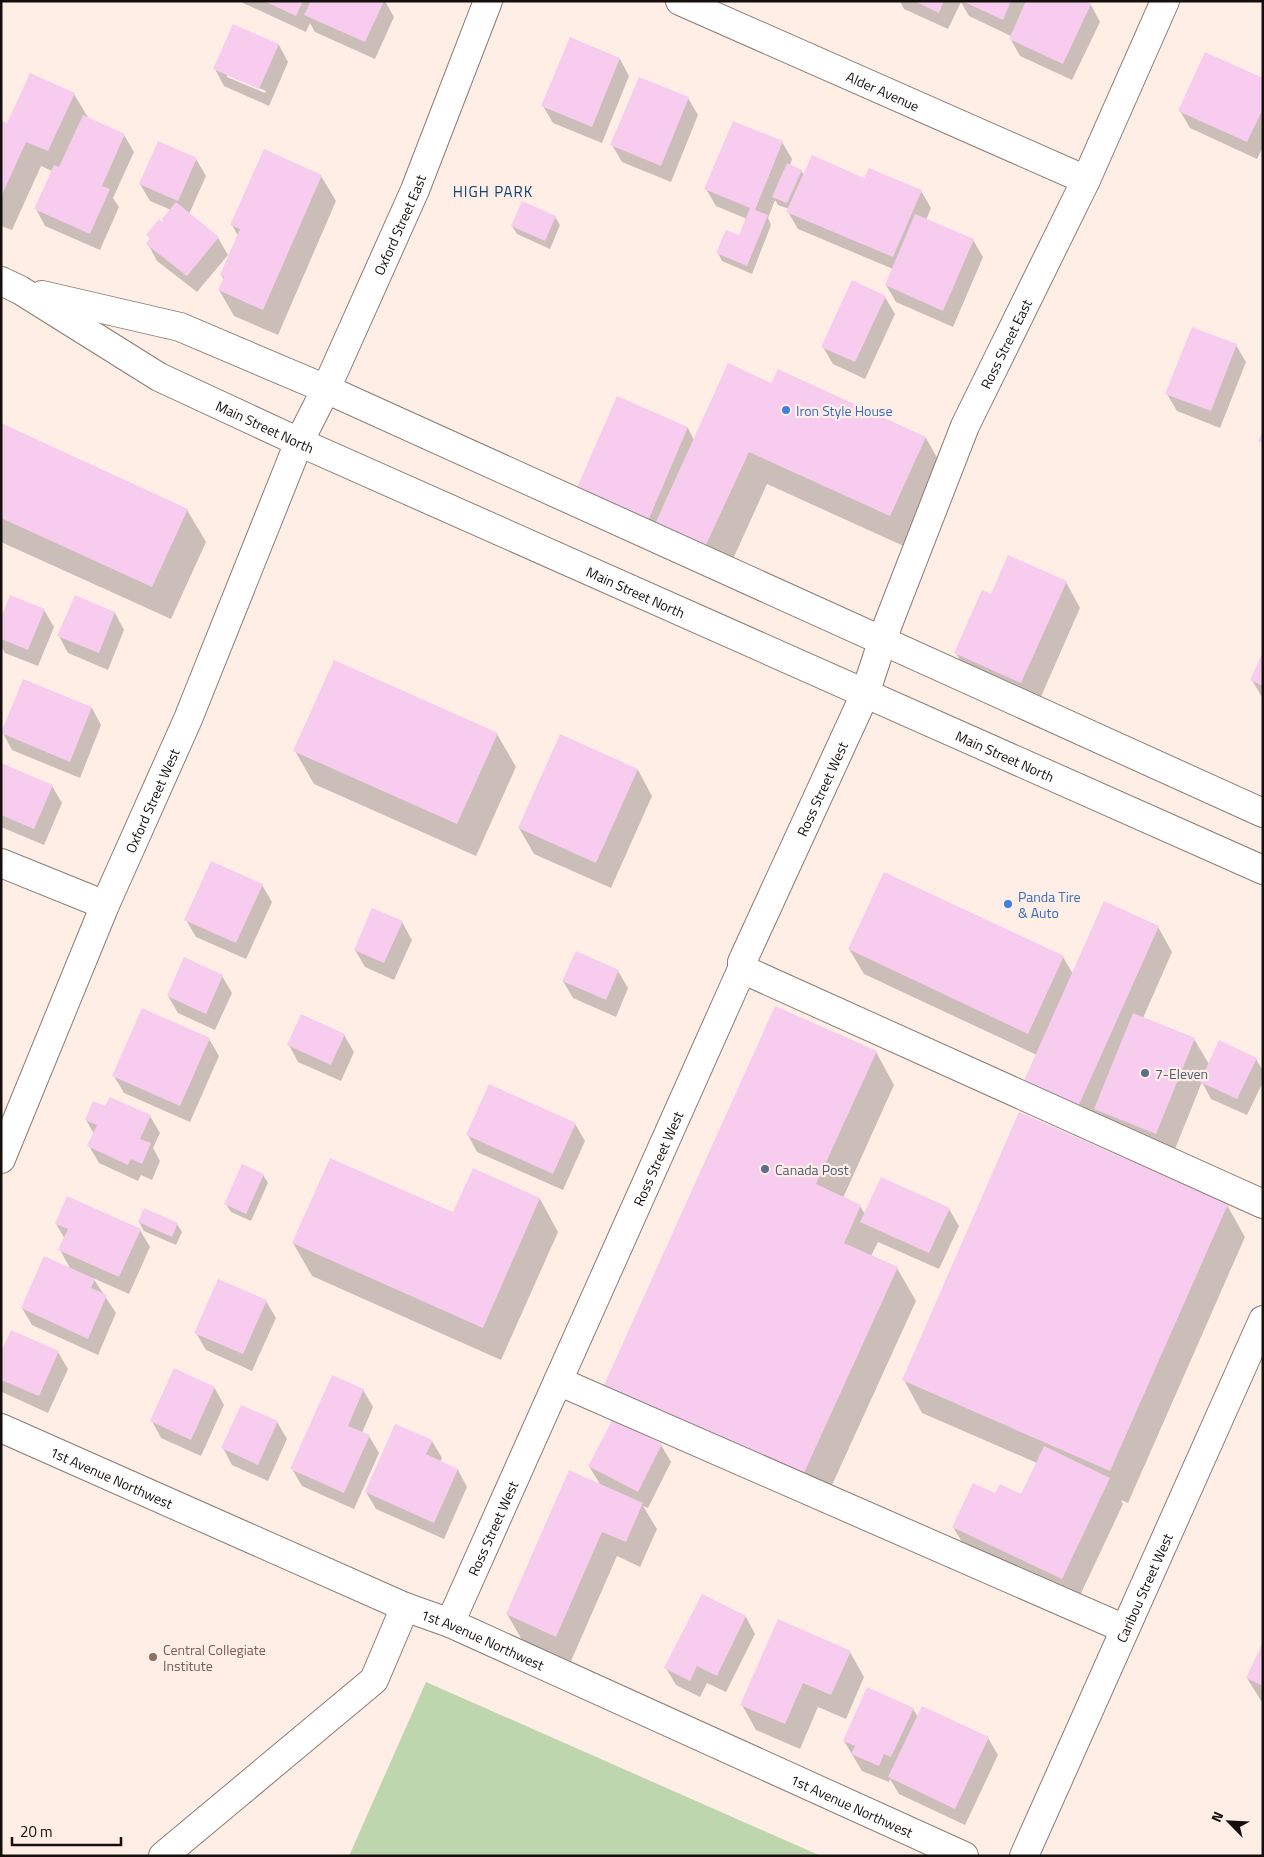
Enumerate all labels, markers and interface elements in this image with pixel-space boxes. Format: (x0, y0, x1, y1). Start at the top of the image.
street label: Alder Avenue (843, 65, 923, 116)
street label: Oxford Street East (368, 171, 431, 278)
district label: HIGH PARK (453, 180, 533, 203)
street label: Ross Street East (975, 295, 1036, 392)
street label: Main Street North (213, 394, 317, 458)
place label: Iron Style House (796, 400, 892, 421)
marker: Iron Style House (780, 404, 792, 416)
street label: Main Street North (583, 561, 689, 623)
street label: Main Street North (953, 724, 1058, 787)
street label: Ross Street West (791, 738, 852, 839)
street label: Oxford Street West (119, 745, 184, 856)
place label: Panda Tire & Auto (1018, 886, 1080, 923)
marker: Panda Tire & Auto (1002, 898, 1014, 910)
place label: 7-Eleven (1155, 1063, 1208, 1084)
marker: 7-Eleven (1139, 1067, 1151, 1079)
street label: Ross Street West (627, 1107, 688, 1209)
place label: Canada Post (775, 1159, 849, 1180)
marker: Canada Post (759, 1163, 771, 1175)
street label: 1st Avenue Northwest (47, 1441, 177, 1513)
street label: Ross Street West (462, 1477, 523, 1579)
street label: Caribou Street West (1110, 1529, 1177, 1646)
street label: 1st Avenue Northwest (418, 1603, 548, 1675)
place label: Central Collegiate Institute (163, 1639, 266, 1676)
marker: Central Collegiate Institute (147, 1651, 159, 1663)
street label: 1st Avenue Northwest (787, 1768, 917, 1842)
north arrow (1204, 1797, 1254, 1847)
text: N (1205, 1808, 1228, 1825)
scale bar (12, 1814, 121, 1846)
text: 20 m (20, 1820, 53, 1843)

